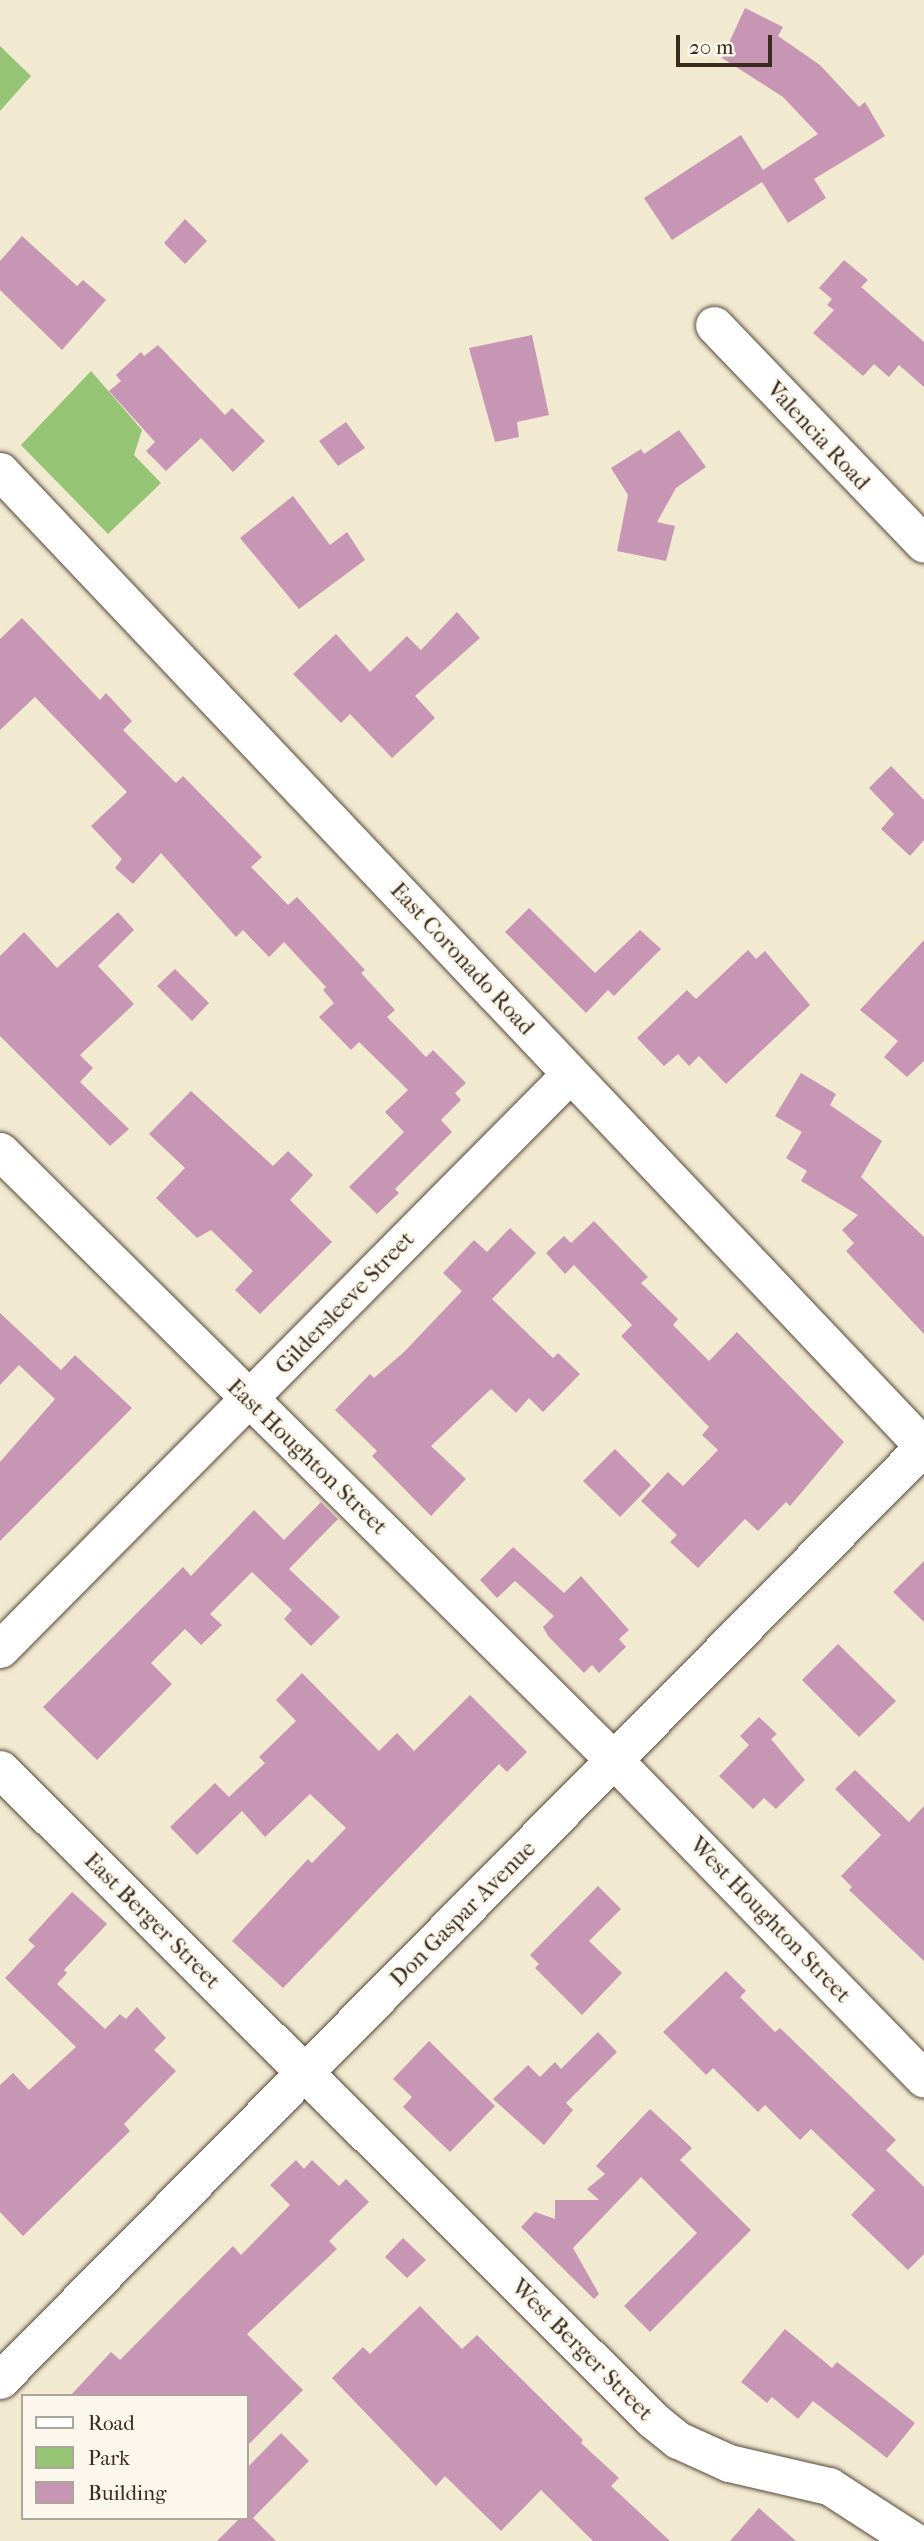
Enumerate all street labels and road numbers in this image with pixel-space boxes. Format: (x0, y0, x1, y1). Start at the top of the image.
street label: Valencia Road (761, 376, 875, 496)
street label: East Coronado Road (384, 877, 540, 1041)
street label: Gildersleeve Street (270, 1226, 420, 1380)
street label: East Houghton Street (221, 1373, 393, 1541)
street label: West Houghton Street (684, 1831, 856, 2009)
street label: Don Gaspar Avenue (384, 1835, 542, 1993)
street label: East Berger Street (78, 1847, 226, 1995)
street label: West Berger Street (505, 2273, 659, 2427)

